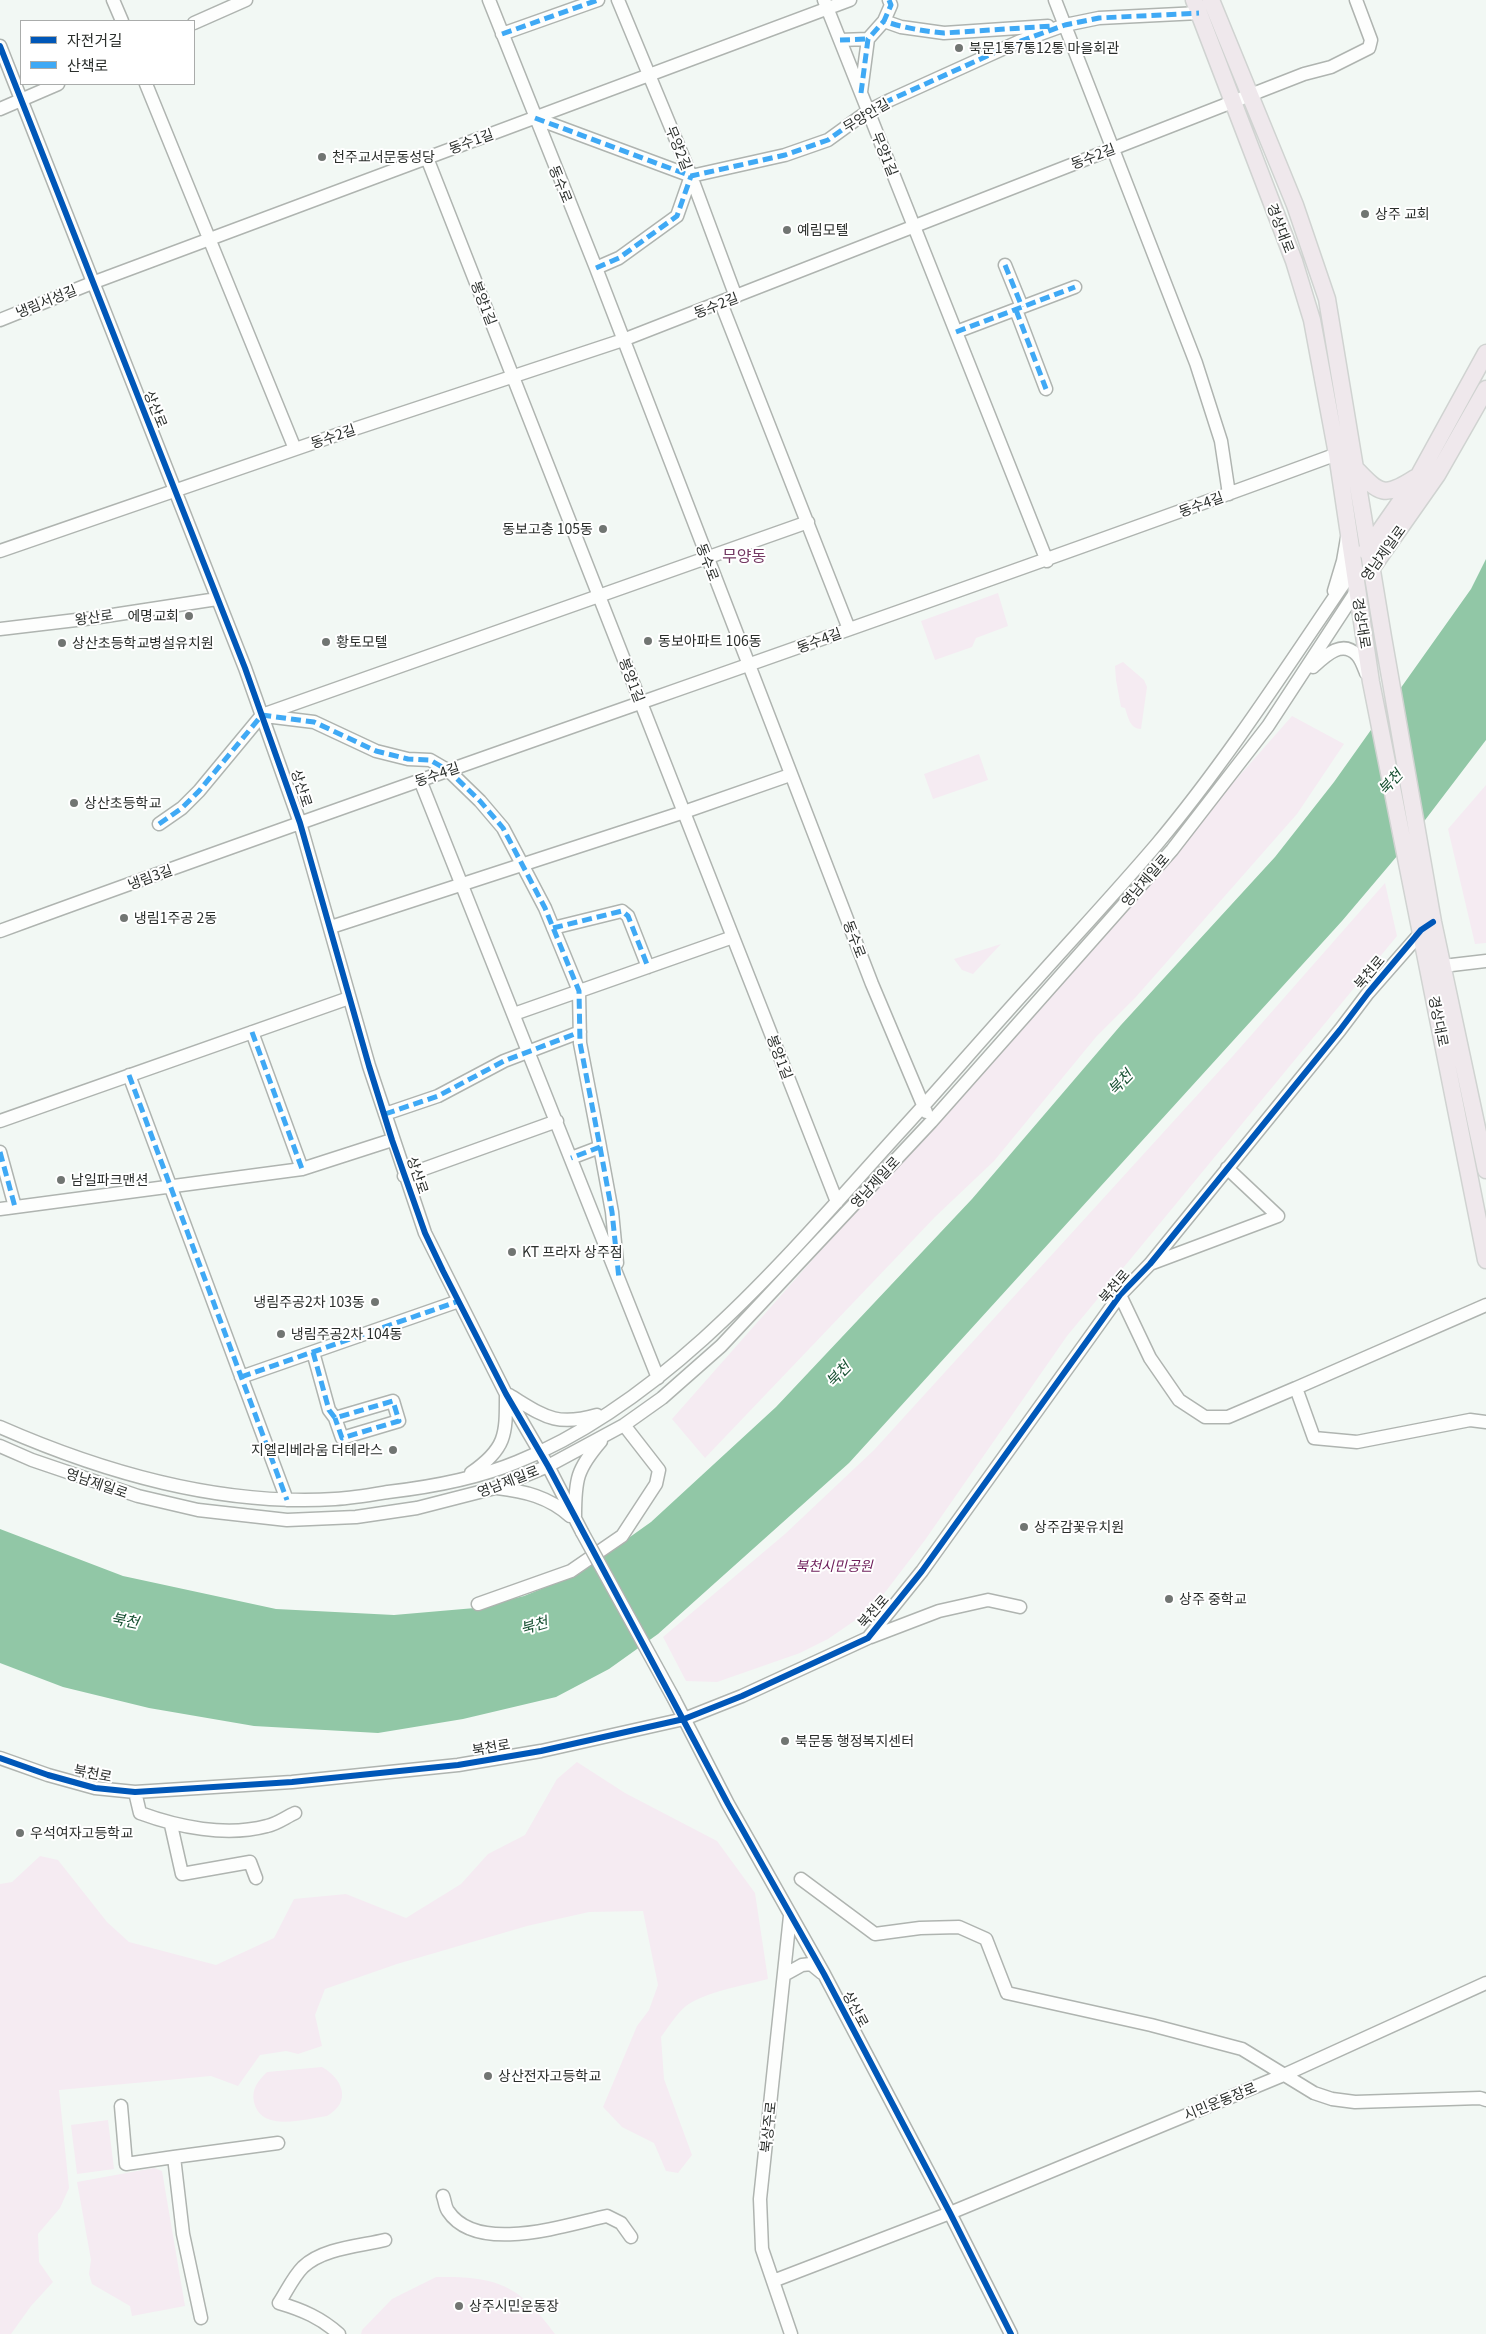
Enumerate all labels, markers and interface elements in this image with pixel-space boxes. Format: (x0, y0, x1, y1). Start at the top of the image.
legend (20, 20, 195, 85)
text: 자전거길 (67, 29, 122, 50)
place label: 북문1통7통12통 마을회관 (969, 40, 1119, 56)
marker: 북문1통7통12통 마을회관 (953, 42, 965, 54)
text: 산책로 (67, 54, 108, 75)
street label: 무양안길 (840, 95, 892, 135)
street label: 무양2길 (663, 123, 695, 173)
street label: 동수1길 (446, 125, 496, 157)
street label: 무양1길 (869, 129, 901, 179)
street label: 동수2길 (1068, 140, 1118, 172)
place label: 천주교서문동성당 (332, 149, 435, 165)
marker: 천주교서문동성당 (316, 151, 328, 163)
street label: 동수로 (546, 163, 576, 205)
street label: 경상대로 (1264, 201, 1298, 255)
place label: 상주 교회 (1375, 206, 1430, 222)
marker: 상주 교회 (1359, 208, 1371, 220)
place label: 예림모텔 (797, 222, 849, 238)
marker: 예림모텔 (781, 224, 793, 236)
street label: 봉양1길 (468, 278, 500, 328)
street label: 냉림서성길 (13, 281, 79, 321)
street label: 동수2길 (691, 289, 741, 321)
street label: 상산로 (141, 388, 171, 430)
street label: 동수2길 (308, 421, 358, 451)
street label: 동수4길 (1176, 488, 1226, 520)
place label: 동보고층 105동 (502, 521, 593, 537)
street label: 영남제일로 (1357, 522, 1409, 584)
marker: 동보고층 105동 (597, 523, 609, 535)
street label: 동수로 (693, 541, 723, 583)
district label: 무양동 (722, 546, 766, 566)
street label: 경상대로 (1350, 596, 1374, 650)
street label: 왕산로 (74, 606, 114, 628)
place label: 에명교회 (127, 608, 179, 624)
marker: 에명교회 (183, 610, 195, 622)
street label: 동수4길 (794, 624, 844, 656)
place label: 동보아파트 106동 (658, 633, 762, 649)
place label: 황토모텔 (336, 634, 388, 650)
place label: 상산초등학교병설유치원 (72, 635, 214, 651)
marker: 동보아파트 106동 (642, 635, 654, 647)
marker: 황토모텔 (320, 636, 332, 648)
marker: 상산초등학교병설유치원 (56, 637, 68, 649)
street label: 봉양1길 (616, 655, 648, 705)
street label: 동수4길 (412, 759, 462, 789)
water label: 북천 (1374, 766, 1406, 798)
street label: 상산로 (288, 767, 316, 809)
place label: 상산초등학교 (84, 795, 161, 811)
marker: 상산초등학교 (68, 797, 80, 809)
street label: 영남제일로 (1118, 850, 1172, 910)
street label: 냉림3길 (125, 861, 175, 893)
place label: 냉림1주공 2동 (134, 910, 217, 926)
marker: 냉림1주공 2동 (118, 912, 130, 924)
street label: 동수로 (840, 918, 870, 960)
street label: 북천로 (1350, 952, 1388, 992)
street label: 경상대로 (1426, 994, 1452, 1048)
street label: 봉양1길 (764, 1032, 796, 1082)
water label: 북천 (1104, 1066, 1136, 1098)
street label: 영남제일로 (847, 1153, 903, 1211)
street label: 상산로 (404, 1154, 432, 1196)
place label: 남일파크맨션 (71, 1172, 148, 1188)
marker: 남일파크맨션 (55, 1174, 67, 1186)
place label: KT 프라자 상주점 (522, 1244, 623, 1260)
marker: KT 프라자 상주점 (506, 1246, 518, 1258)
street label: 북천로 (1095, 1266, 1133, 1306)
place label: 냉림주공2차 103동 (254, 1294, 365, 1310)
marker: 냉림주공2차 103동 (369, 1296, 381, 1308)
place label: 냉림주공2차 104동 (291, 1326, 402, 1342)
marker: 냉림주공2차 104동 (275, 1328, 287, 1340)
water label: 북천 (822, 1358, 854, 1390)
place label: 지엘리베라움 더테라스 (251, 1442, 383, 1458)
marker: 지엘리베라움 더테라스 (387, 1444, 399, 1456)
street label: 영남제일로 (475, 1462, 541, 1500)
street label: 영남제일로 (64, 1465, 130, 1501)
place label: 상주감꽃유치원 (1034, 1519, 1124, 1535)
marker: 상주감꽃유치원 (1018, 1521, 1030, 1533)
park label: 북천시민공원 (795, 1558, 873, 1574)
street label: 북천로 (854, 1591, 892, 1631)
place label: 상주 중학교 (1179, 1591, 1247, 1607)
marker: 상주 중학교 (1163, 1593, 1175, 1605)
water label: 북천 (110, 1609, 140, 1631)
water label: 북천 (518, 1613, 550, 1637)
place label: 북문동 행정복지센터 (795, 1733, 914, 1749)
street label: 북천로 (471, 1735, 511, 1759)
marker: 북문동 행정복지센터 (779, 1735, 791, 1747)
street label: 북천로 (72, 1761, 114, 1785)
place label: 우석여자고등학교 (30, 1825, 133, 1841)
marker: 우석여자고등학교 (14, 1827, 26, 1839)
street label: 상산로 (840, 1988, 872, 2030)
place label: 상산전자고등학교 (498, 2068, 601, 2084)
marker: 상산전자고등학교 (482, 2070, 494, 2082)
street label: 시민운동장로 (1181, 2079, 1259, 2123)
street label: 북상주로 (757, 2101, 779, 2153)
place label: 상주시민운동장 (469, 2298, 559, 2314)
marker: 상주시민운동장 (453, 2300, 465, 2312)

